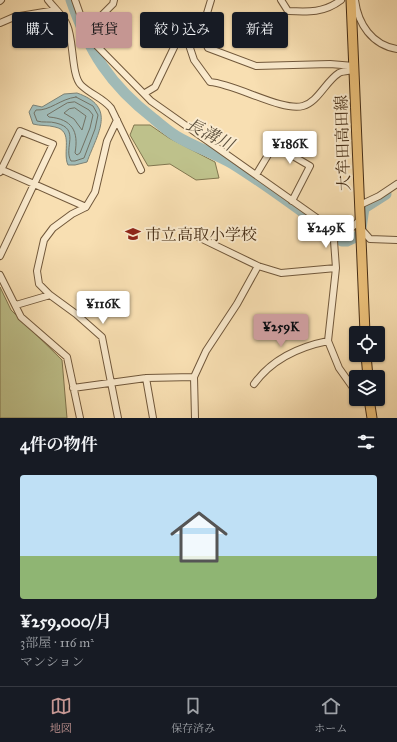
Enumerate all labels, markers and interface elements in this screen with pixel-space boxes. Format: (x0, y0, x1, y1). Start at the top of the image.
chip: 購入 (12, 12, 68, 48)
chip: 賃貸 (76, 12, 132, 48)
chip: 絞り込み (140, 12, 224, 48)
chip: 新着 (232, 12, 288, 48)
street label: 大牟田高田線 (331, 95, 354, 191)
water label: 長溝川 (182, 114, 239, 156)
pin: ¥186K (262, 131, 318, 165)
text: ¥186K (272, 136, 308, 152)
pin: ¥249K (298, 215, 354, 249)
text: ¥249K (307, 220, 345, 236)
school or university icon: 市立高取小学校 (124, 225, 142, 243)
place label: 市立高取小学校 (145, 225, 257, 244)
pin: ¥116K (75, 291, 131, 325)
text: ¥116K (86, 296, 120, 312)
pin: ¥259K (253, 314, 309, 348)
text: ¥259K (262, 319, 300, 335)
map controls (349, 326, 385, 406)
button: locate (349, 326, 385, 362)
button: layers (349, 370, 385, 406)
icon: filters (355, 431, 377, 453)
text: 4件の物件 (20, 434, 97, 455)
icon: home (163, 501, 235, 573)
text: ¥259,000/月 (20, 611, 112, 632)
text: 3部屋 · 116 m² (20, 635, 94, 651)
text: マンション (20, 654, 84, 670)
tab: 地図 (50, 695, 72, 735)
tab: 保存済み (171, 695, 215, 735)
tab: ホーム (314, 695, 347, 735)

